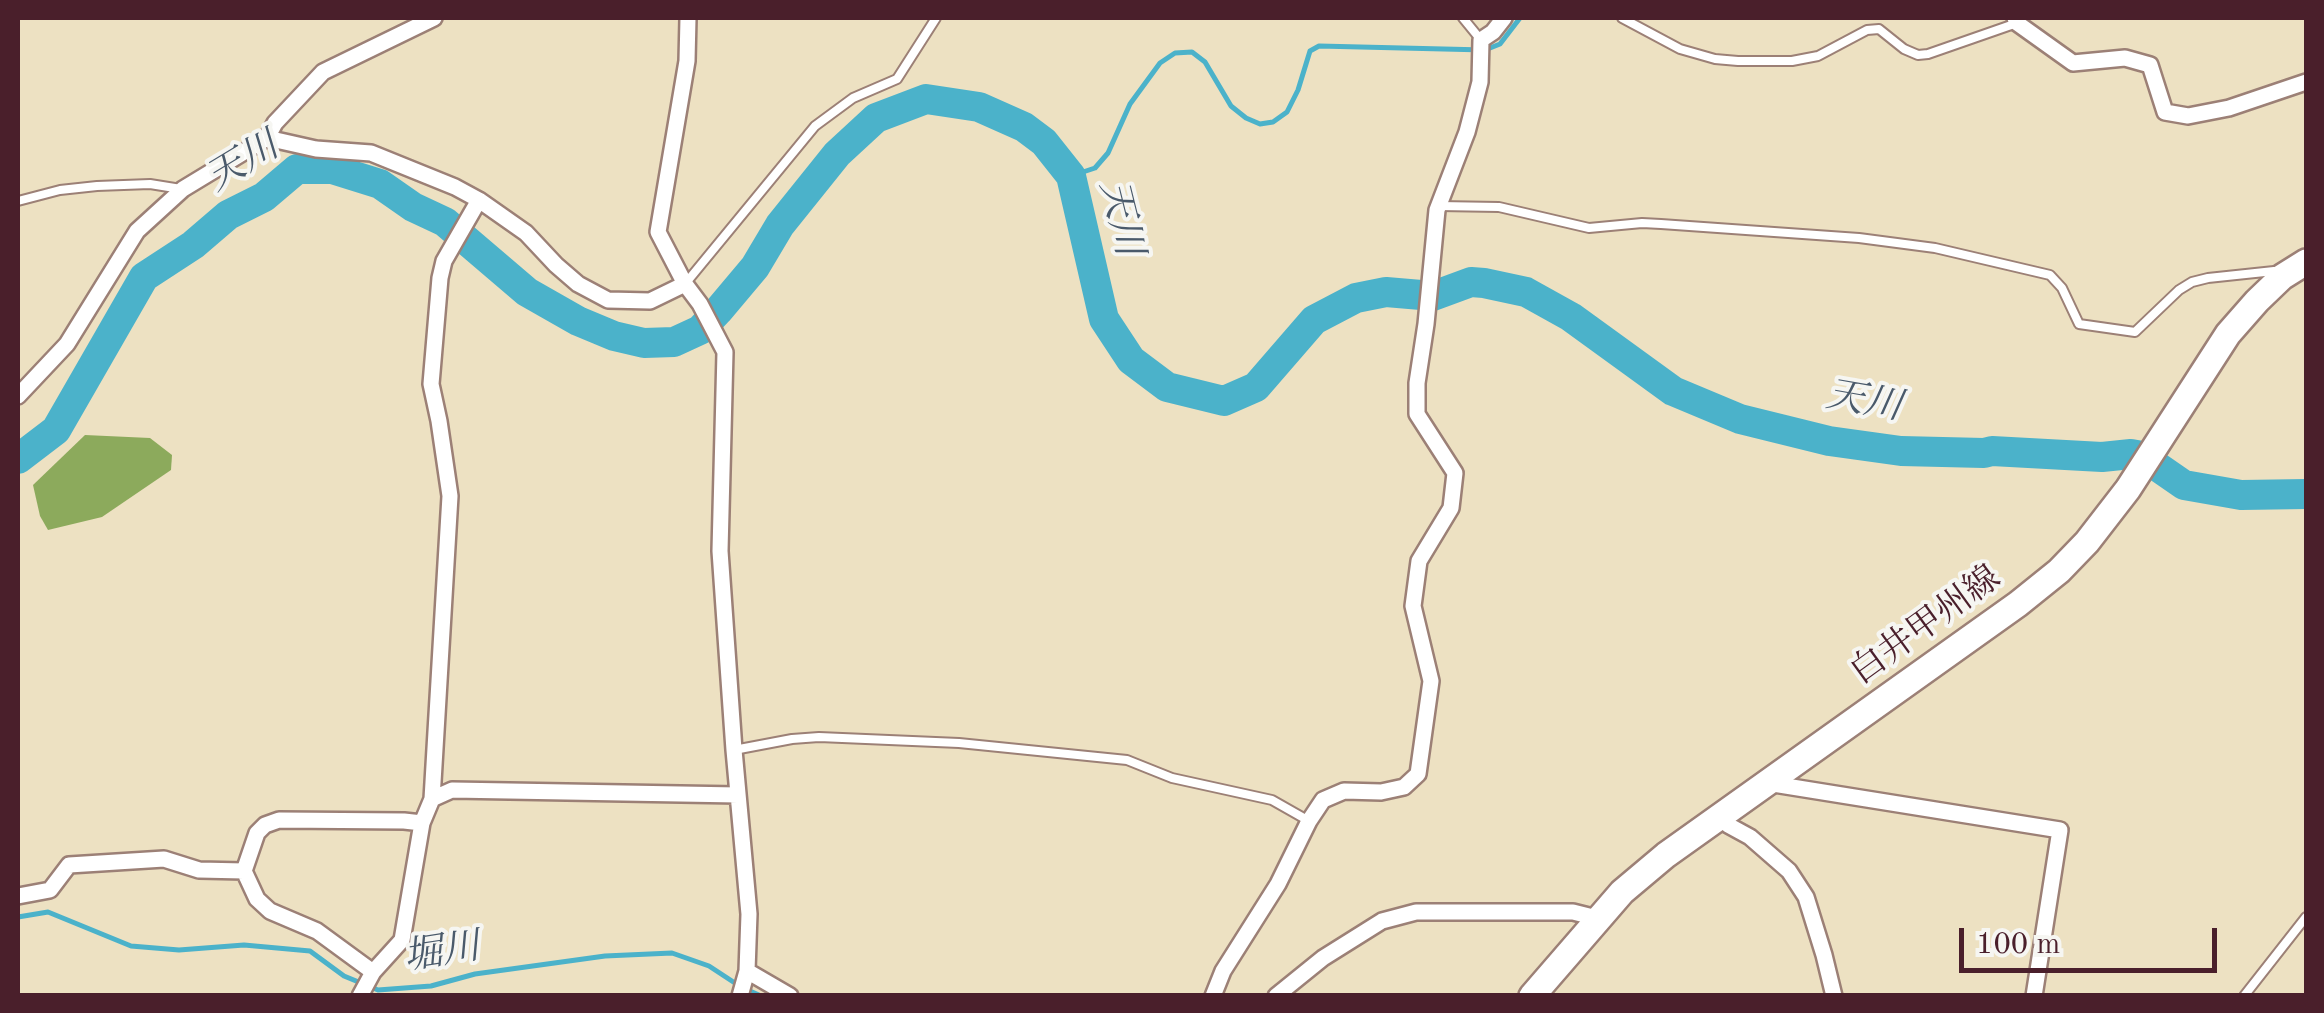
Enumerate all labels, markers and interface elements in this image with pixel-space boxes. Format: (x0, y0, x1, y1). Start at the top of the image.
water label: 天川 (199, 124, 287, 202)
water label: 天川 (1089, 176, 1151, 260)
water label: 天川 (1823, 373, 1905, 431)
street label: 白井甲州線 (1843, 558, 2009, 694)
scale bar (1964, 908, 2222, 970)
water label: 堀川 (401, 925, 483, 981)
text: 100 m (1976, 930, 2060, 960)

